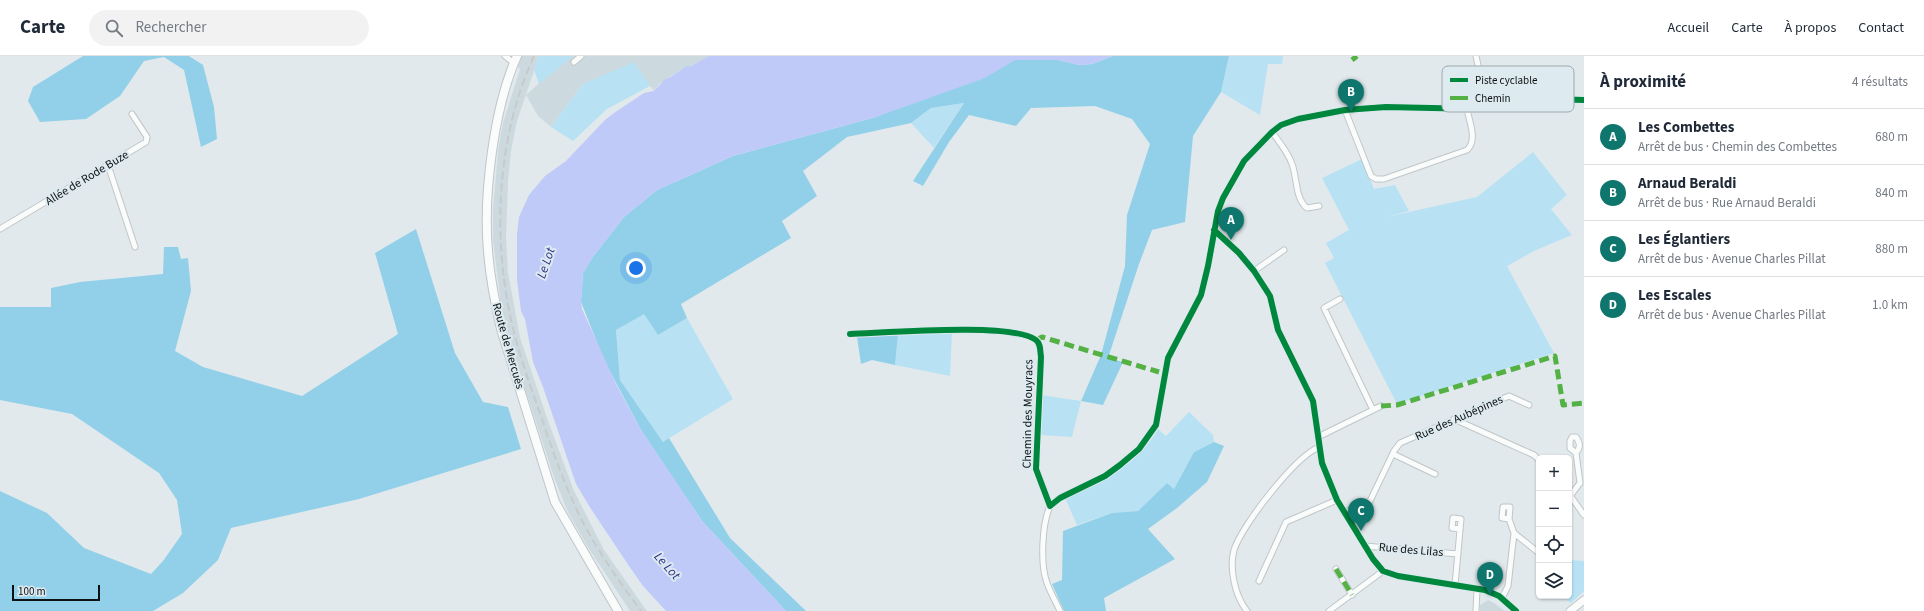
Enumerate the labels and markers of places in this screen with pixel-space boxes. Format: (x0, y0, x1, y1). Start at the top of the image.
pin: B (1338, 79, 1364, 112)
pin: A (1218, 207, 1244, 240)
pin: C (1348, 498, 1374, 531)
pin: D (1477, 562, 1503, 595)

